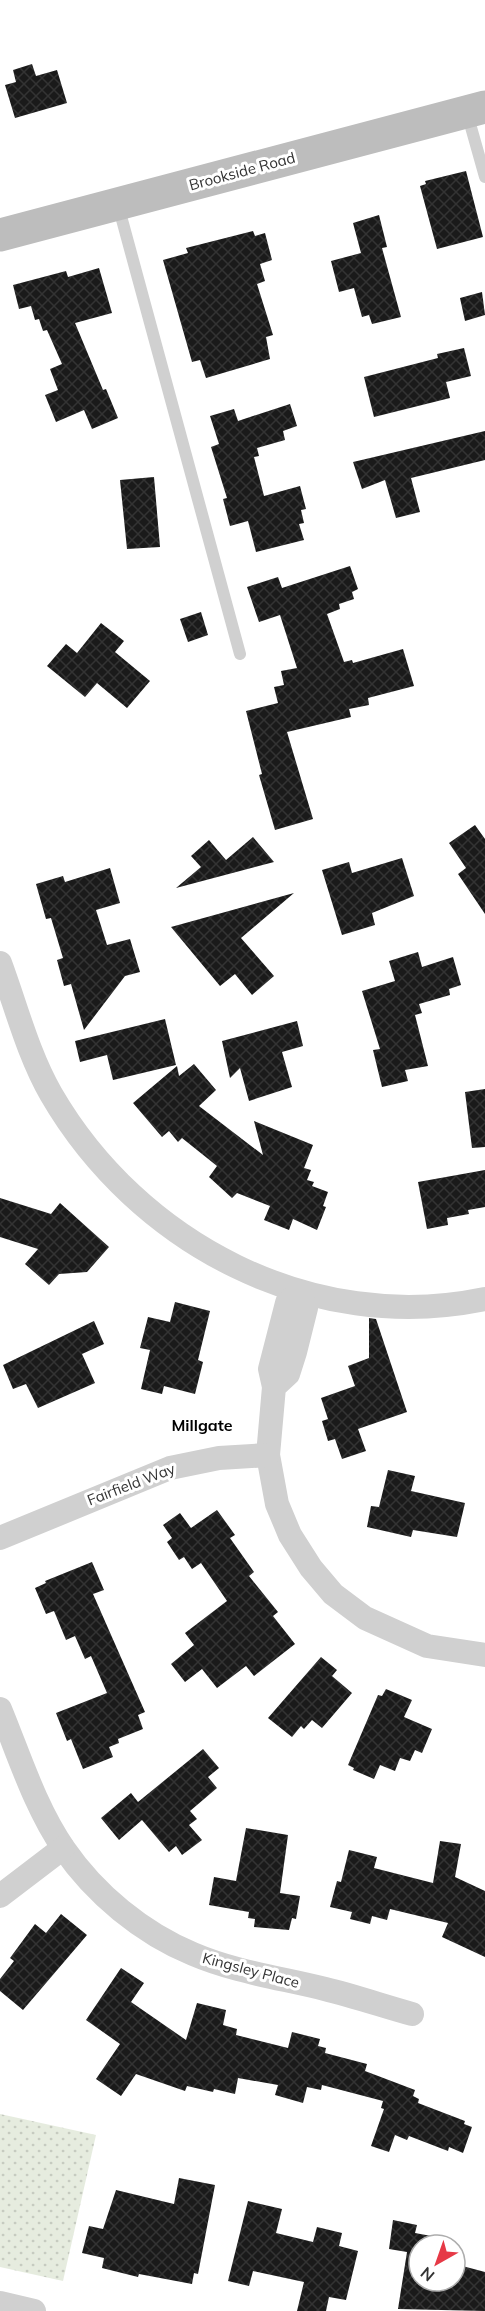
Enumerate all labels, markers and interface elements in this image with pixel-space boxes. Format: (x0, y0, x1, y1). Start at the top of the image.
street label: Brookside Road (187, 148, 297, 194)
district label: Millgate (171, 1415, 233, 1435)
street label: Fairfield Way (84, 1459, 178, 1509)
street label: Kingsley Place (200, 1948, 302, 1992)
north arrow (407, 2233, 467, 2293)
text: N (416, 2263, 438, 2286)

